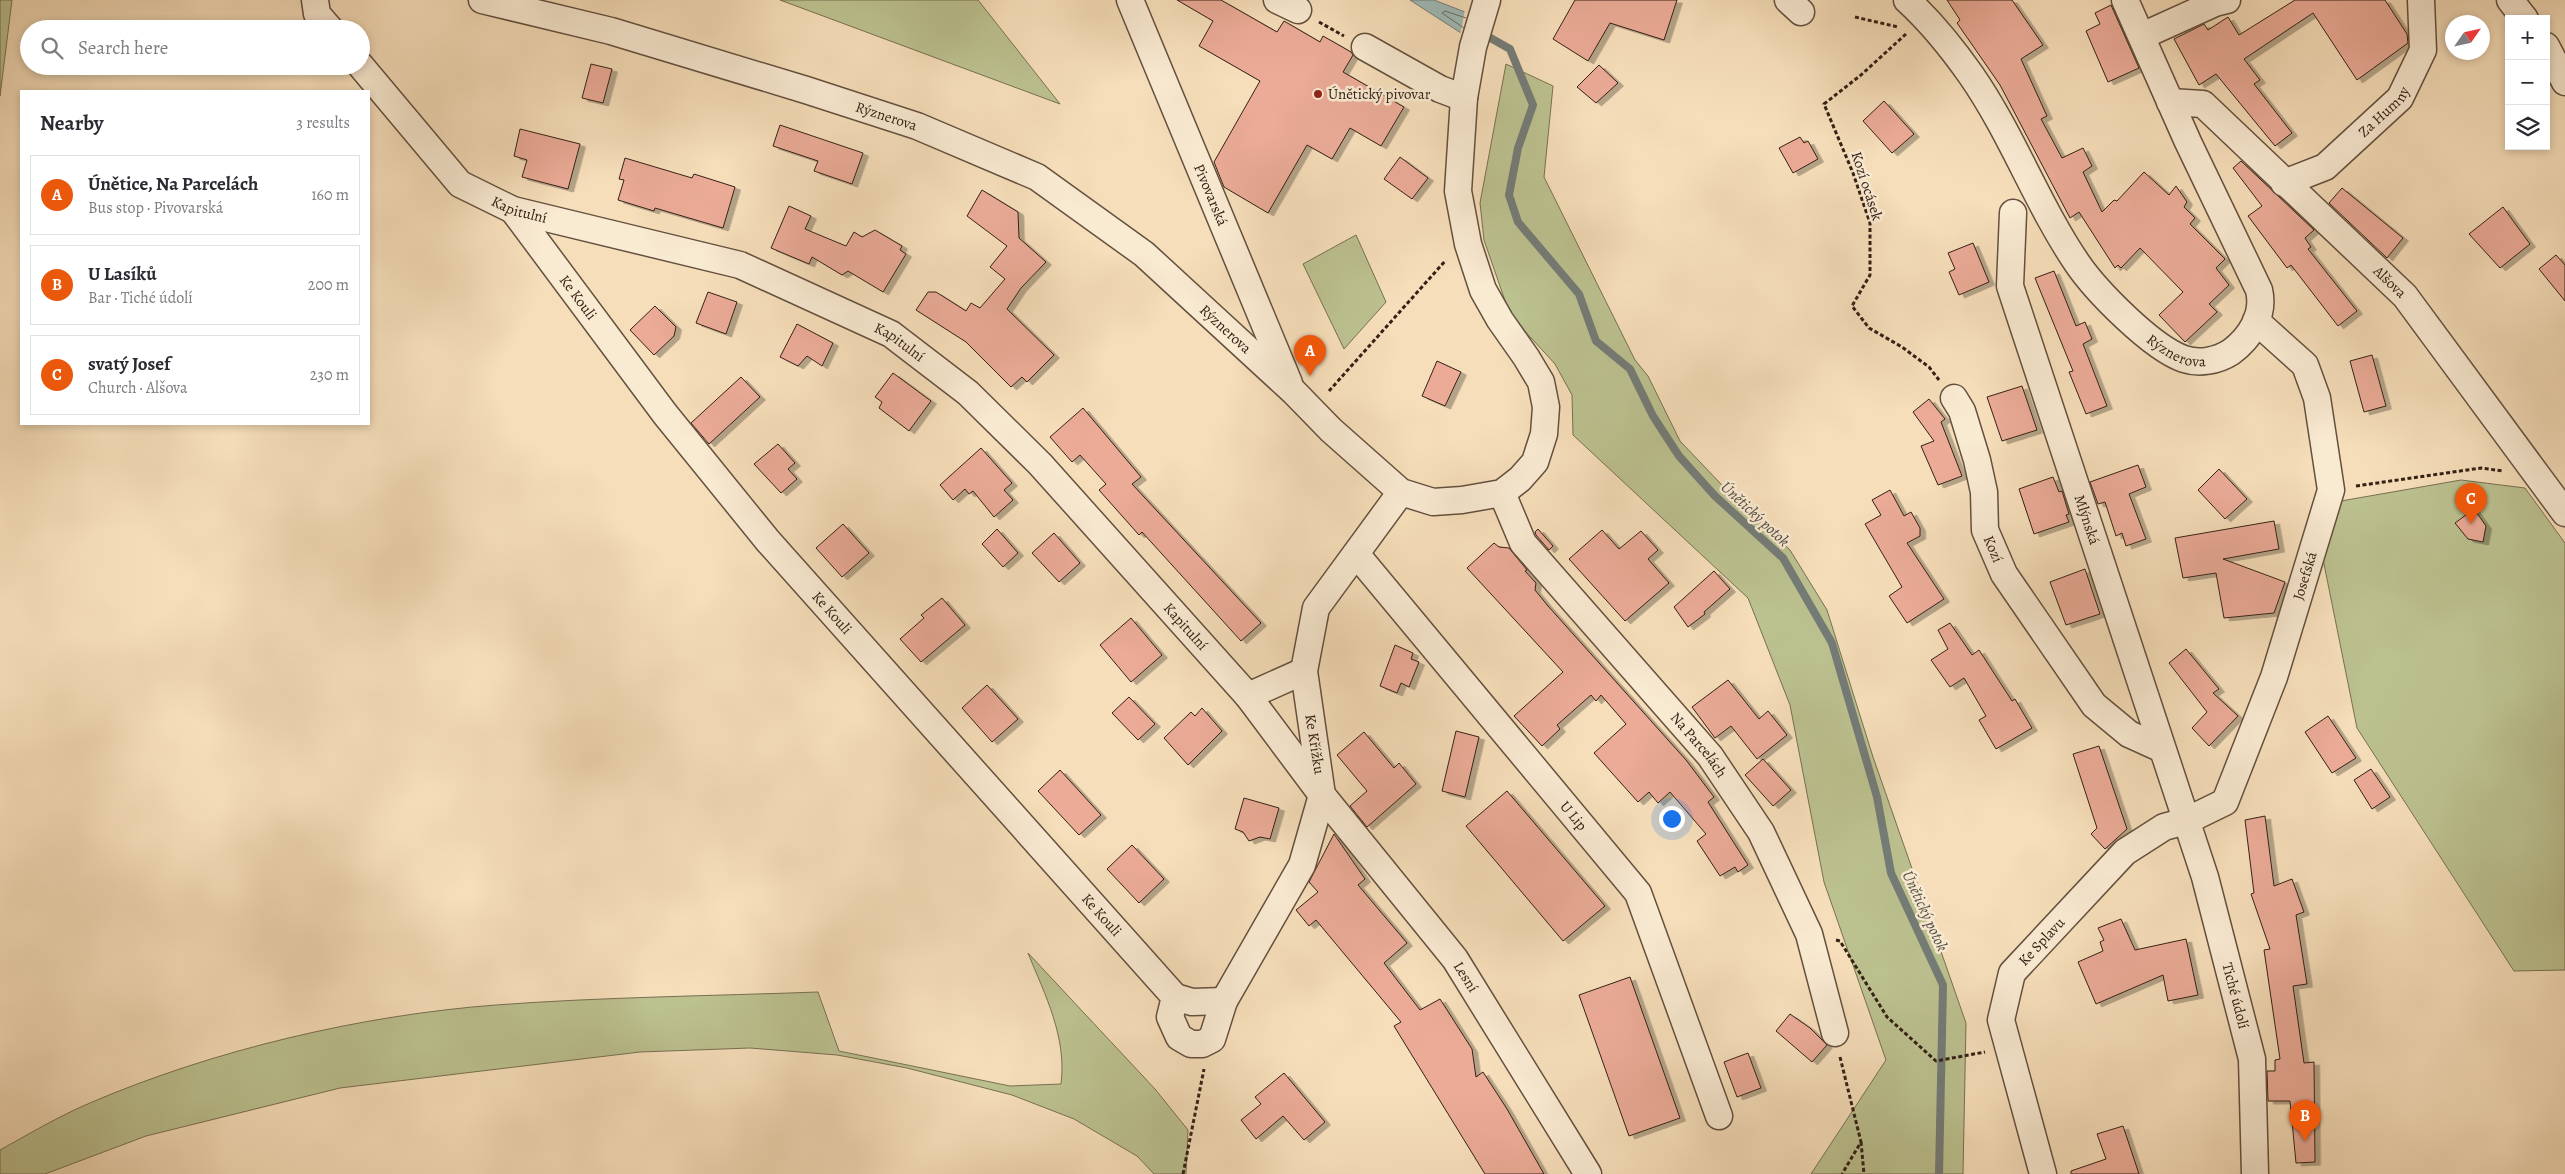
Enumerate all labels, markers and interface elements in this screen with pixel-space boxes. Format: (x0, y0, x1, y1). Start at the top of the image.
north arrow (2445, 15, 2490, 60)
map controls (2505, 15, 2550, 150)
button: + (2505, 15, 2550, 60)
search box (20, 20, 370, 75)
icon: search (38, 34, 66, 62)
text: Search here (78, 35, 168, 61)
button: − (2505, 60, 2550, 105)
street label: Za Humny (2354, 83, 2414, 142)
place label: Únětický pivovar (1328, 84, 1431, 104)
marker: Únětický pivovar (1312, 88, 1324, 100)
street label: Rýznerova (853, 97, 920, 135)
button: layers (2505, 105, 2550, 150)
text: Nearby (40, 109, 103, 137)
text: 3 results (296, 112, 350, 134)
street label: Kozí ocásek (1846, 149, 1888, 224)
street label: Pivovarská (1189, 161, 1233, 229)
text: Únětice, Na Parcelách (88, 171, 258, 197)
text: A (52, 184, 62, 206)
text: 160 m (311, 184, 349, 206)
street label: Kapitulní (488, 191, 549, 228)
text: Bus stop · Pivovarská (88, 197, 223, 219)
street label: Alšova (2368, 260, 2411, 302)
text: U Lasíků (88, 261, 157, 287)
street label: Ke Kouli (555, 271, 601, 324)
text: B (52, 274, 62, 296)
text: 200 m (308, 274, 349, 296)
text: Bar · Tiché údolí (88, 287, 193, 309)
street label: Rýznerova (1195, 300, 1256, 358)
street label: Kapitulní (871, 318, 929, 366)
street label: Rýznerova (2143, 329, 2206, 372)
pin: A (1294, 335, 1326, 376)
text: svatý Josef (88, 351, 171, 377)
text: C (52, 364, 62, 386)
text: 230 m (310, 364, 349, 386)
text: Church · Alšova (88, 377, 187, 399)
water label: Únětický potok (1716, 476, 1794, 552)
pin: C (2455, 483, 2487, 524)
street label: Mlýnská (2069, 492, 2105, 547)
street label: Kozí (1979, 532, 2008, 566)
street label: Josefská (2288, 549, 2322, 603)
street label: Ke Kouli (807, 587, 856, 638)
street label: Kapitulní (1159, 598, 1212, 655)
street label: Na Parcelách (1666, 708, 1732, 781)
street label: Ke Křížku (1300, 713, 1330, 776)
street label: U Lip (1555, 797, 1592, 835)
your location (1659, 806, 1685, 832)
water label: Únětický potok (1897, 867, 1953, 955)
street label: Ke Kouli (1077, 889, 1126, 941)
street label: Ke Splavu (2014, 912, 2070, 970)
street label: Lesní (1449, 958, 1483, 996)
street label: Tiché údolí (2218, 960, 2254, 1031)
pin: B (2289, 1100, 2321, 1141)

